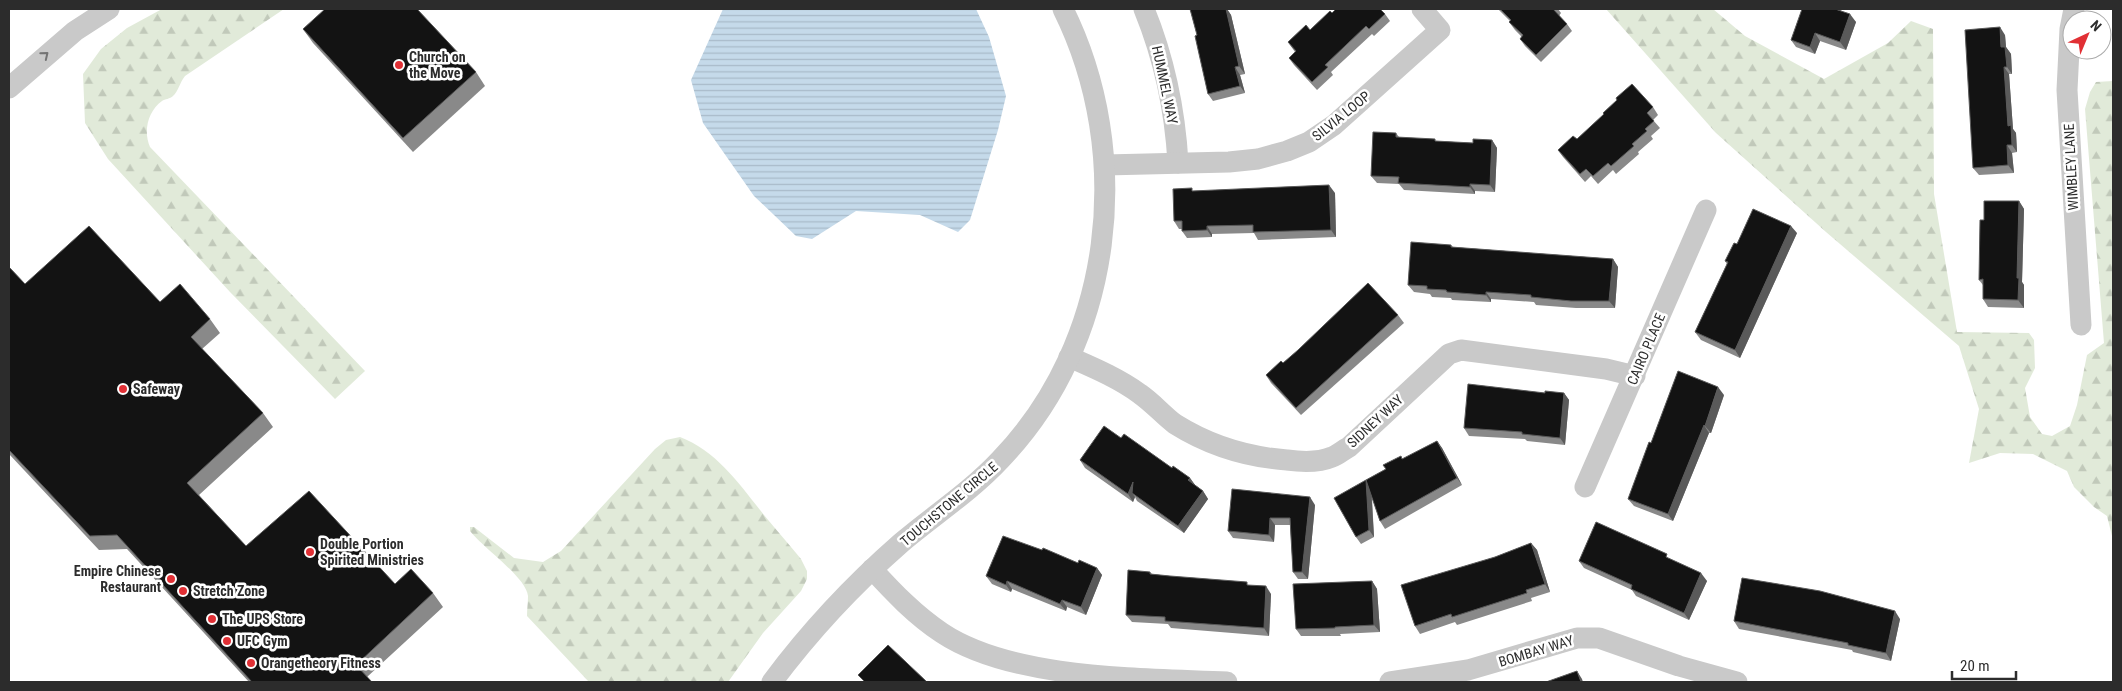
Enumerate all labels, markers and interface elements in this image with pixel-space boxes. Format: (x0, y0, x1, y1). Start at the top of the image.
north arrow (2062, 10, 2112, 60)
text: N (2087, 17, 2105, 34)
street label: HUMMEL WAY (1149, 44, 1181, 126)
place label: Church on the Move (409, 49, 466, 81)
one-way arrow (40, 52, 49, 61)
marker: Church on the Move (393, 59, 405, 71)
street label: SILVIA LOOP (1309, 88, 1373, 144)
street label: WIMBLEY LANE (2061, 123, 2081, 211)
street label: CAIRO PLACE (1624, 311, 1668, 387)
place label: Safeway (133, 381, 181, 397)
marker: Safeway (117, 383, 129, 395)
street label: SIDNEY WAY (1344, 391, 1407, 451)
street label: TOUCHSTONE CIRCLE (897, 459, 1001, 549)
place label: Double Portion Spirited Ministries (320, 536, 424, 568)
marker: Double Portion Spirited Ministries (304, 546, 316, 558)
place label: Empire Chinese Restaurant (74, 563, 161, 595)
marker: Empire Chinese Restaurant (165, 573, 177, 585)
place label: Stretch Zone (193, 583, 265, 599)
marker: Stretch Zone (177, 585, 189, 597)
place label: The UPS Store (222, 611, 303, 627)
marker: The UPS Store (206, 613, 218, 625)
street label: BOMBAY WAY (1497, 632, 1576, 670)
place label: UFC Gym (237, 633, 288, 649)
marker: UFC Gym (221, 635, 233, 647)
scale bar (1952, 648, 2016, 680)
place label: Orangetheory Fitness (261, 655, 381, 671)
marker: Orangetheory Fitness (245, 657, 257, 669)
text: 20 m (1960, 657, 1990, 675)

